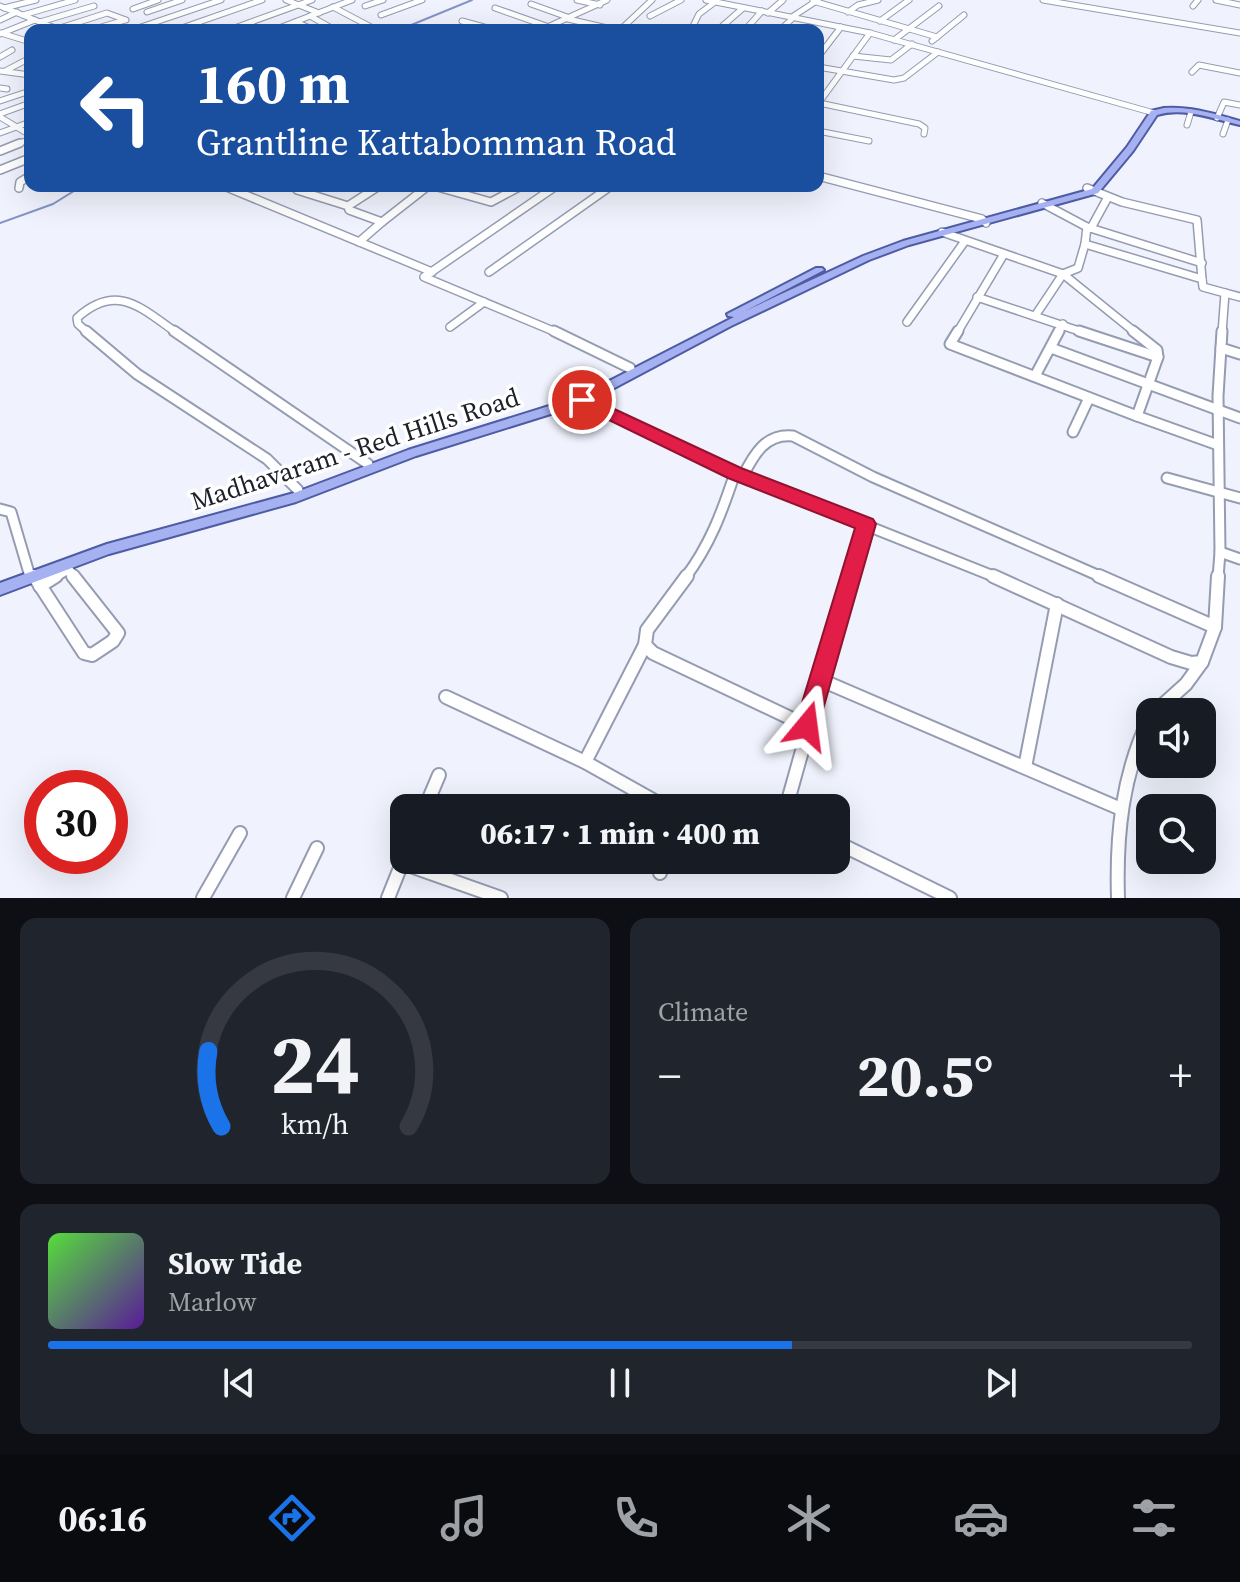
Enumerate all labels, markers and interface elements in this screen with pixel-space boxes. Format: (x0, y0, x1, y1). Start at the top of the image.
text: 160 m (196, 45, 350, 122)
icon: left (64, 56, 168, 160)
text: Grantline Kattabomman Road (196, 118, 676, 167)
pin (548, 366, 616, 434)
icon: arrive (560, 378, 604, 422)
street label: Madhavaram - Red Hills Road (186, 379, 524, 519)
position arrow (765, 684, 849, 768)
map controls (1136, 698, 1216, 874)
button: sound (1136, 698, 1216, 778)
speed limit sign: 30 (24, 770, 128, 874)
button: search (1136, 794, 1216, 874)
text: 06:17 · 1 min · 400 m (480, 813, 760, 854)
text: Climate (658, 994, 748, 1030)
text: 24 (270, 1007, 360, 1121)
text: 20.5° (857, 1034, 993, 1116)
text: − (658, 1045, 681, 1106)
text: + (1169, 1045, 1192, 1106)
text: km/h (281, 1104, 349, 1144)
text: Slow Tide (168, 1243, 302, 1284)
text: Marlow (168, 1284, 257, 1320)
icon: previous (217, 1361, 261, 1405)
icon: pause (598, 1361, 642, 1405)
icon: next (979, 1361, 1023, 1405)
icon: directions (264, 1490, 320, 1546)
icon: music (436, 1490, 492, 1546)
icon: phone (608, 1490, 664, 1546)
icon: climate (781, 1490, 837, 1546)
icon: car (953, 1490, 1009, 1546)
icon: filters (1126, 1490, 1182, 1546)
text: 06:16 (58, 1494, 147, 1543)

